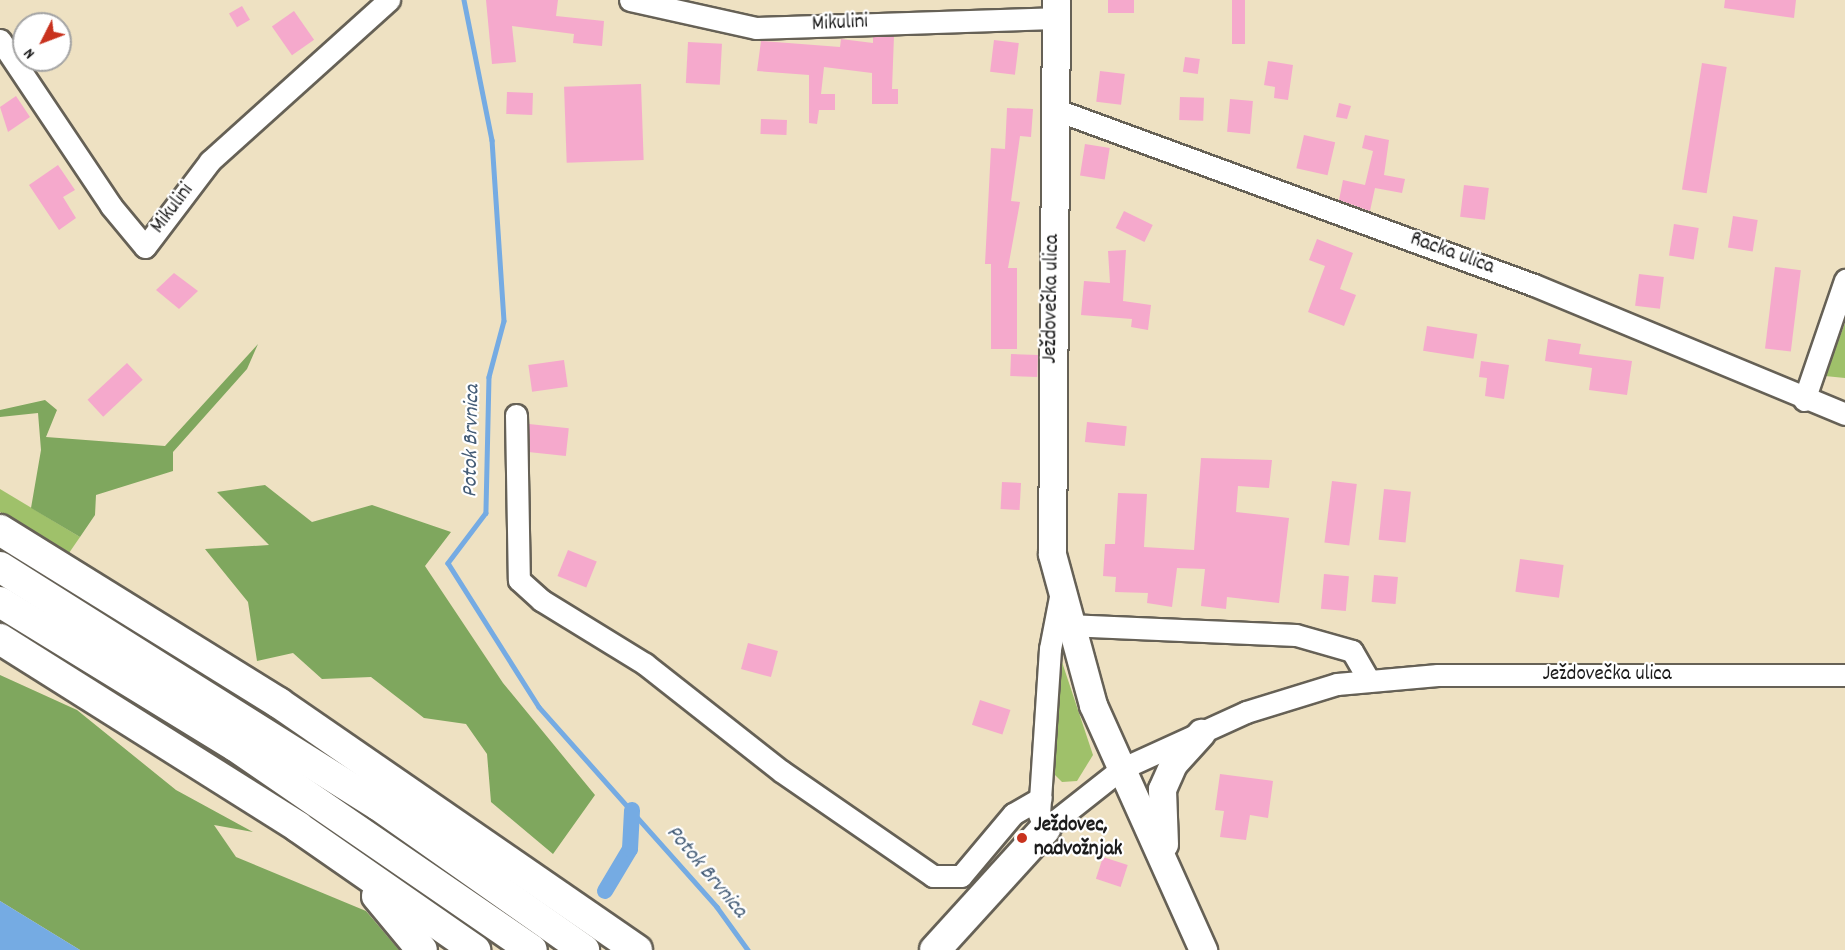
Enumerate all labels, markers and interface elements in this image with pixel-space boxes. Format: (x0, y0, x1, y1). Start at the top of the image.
street label: Mikulini (811, 10, 869, 38)
north arrow (12, 12, 72, 72)
text: N (19, 42, 41, 64)
street label: Mikulini (146, 179, 200, 239)
street label: Racka ulica (1406, 227, 1498, 281)
street label: Ježdovečka ulica (1038, 234, 1066, 364)
water label: Potok Brvnica (458, 384, 486, 498)
street label: Ježdovečka ulica (1542, 662, 1672, 688)
place label: Ježdovec, nadvožnjak (1034, 813, 1122, 863)
water label: Potok Brvnica (660, 820, 752, 924)
marker: Ježdovec, nadvožnjak (1015, 831, 1029, 845)

